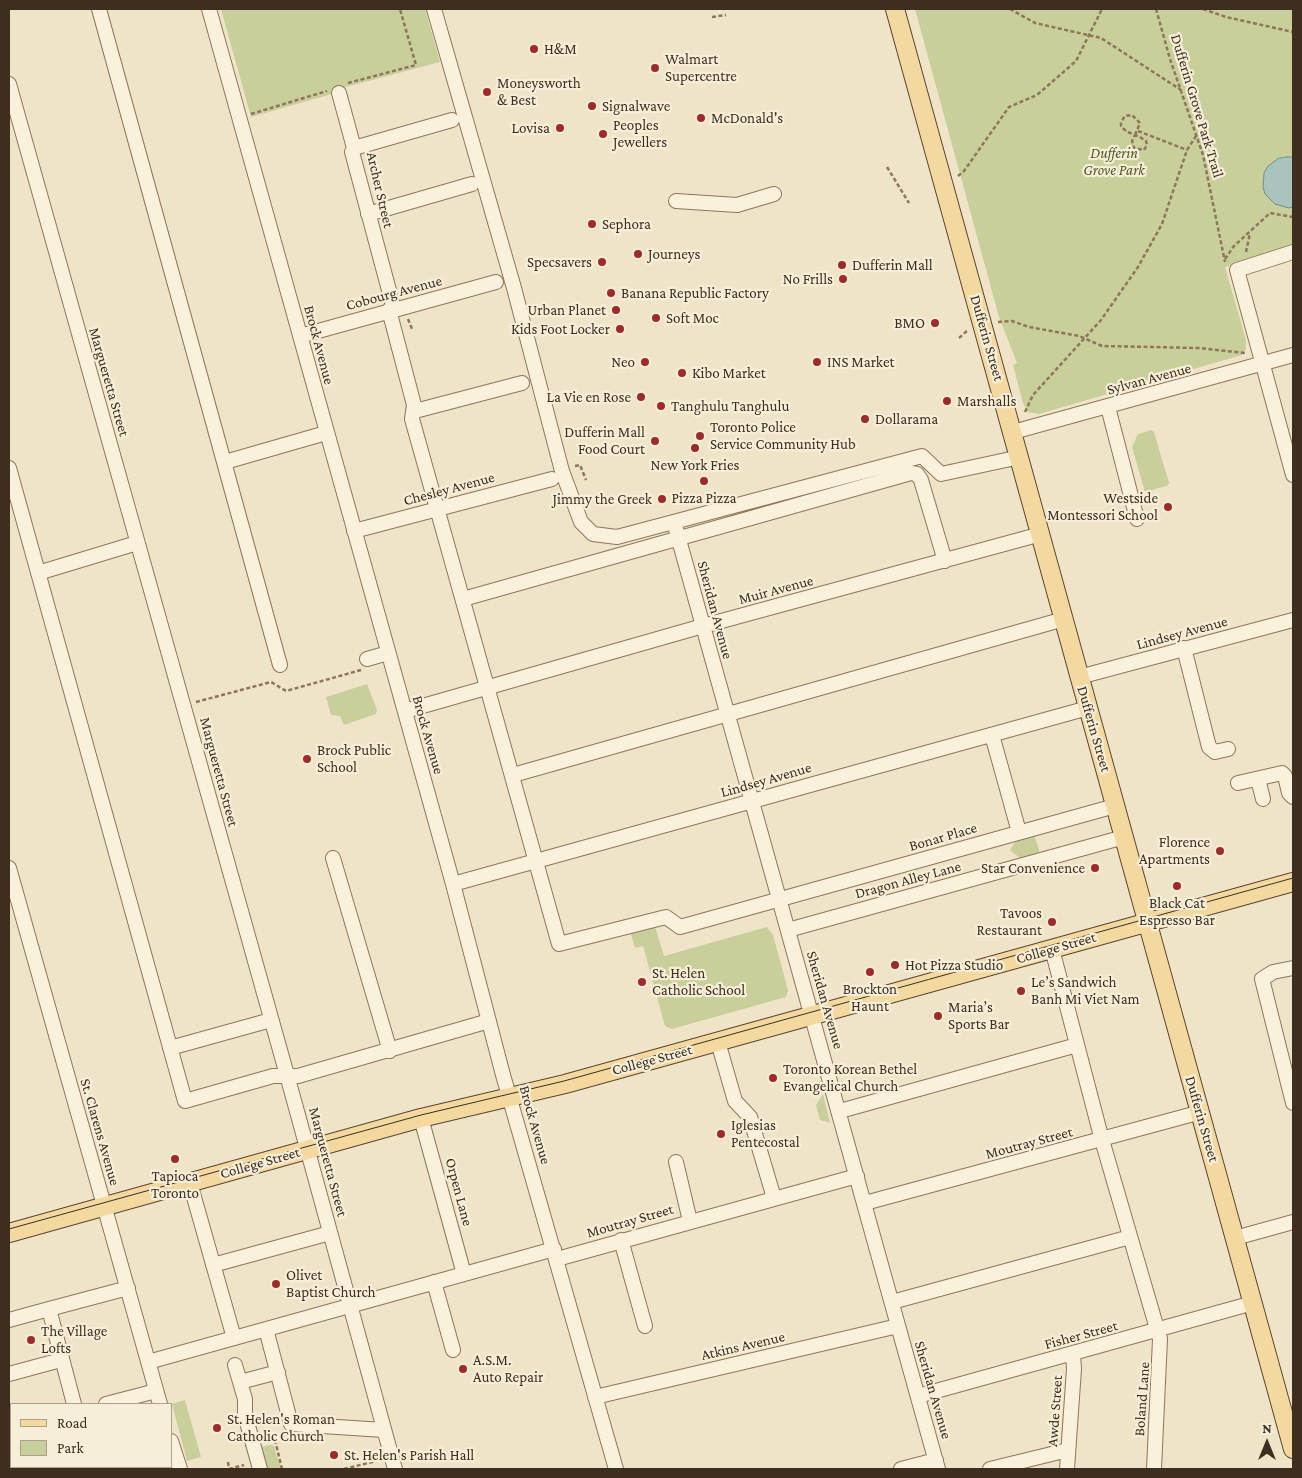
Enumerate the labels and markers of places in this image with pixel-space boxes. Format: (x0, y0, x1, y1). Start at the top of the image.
place label: H&M (544, 40, 577, 58)
marker: H&M (528, 43, 540, 55)
place label: Walmart Supercentre (665, 50, 737, 85)
marker: Walmart Supercentre (649, 62, 661, 74)
place label: Moneysworth & Best (497, 74, 581, 109)
marker: Moneysworth & Best (481, 86, 493, 98)
place label: Signalwave (602, 97, 670, 115)
marker: Signalwave (586, 100, 598, 112)
place label: McDonald's (711, 109, 783, 127)
marker: McDonald's (695, 112, 707, 124)
place label: Peoples Jewellers (613, 116, 667, 151)
place label: Lovisa (511, 119, 550, 137)
marker: Lovisa (554, 122, 566, 134)
marker: Peoples Jewellers (597, 128, 609, 140)
place label: Sephora (602, 215, 651, 233)
marker: Sephora (586, 218, 598, 230)
place label: Journeys (648, 245, 700, 263)
marker: Journeys (632, 248, 644, 260)
place label: Specsavers (527, 253, 592, 271)
marker: Specsavers (596, 256, 608, 268)
place label: Dufferin Mall (852, 256, 933, 274)
marker: Dufferin Mall (836, 259, 848, 271)
place label: No Frills (783, 270, 833, 288)
marker: No Frills (837, 273, 849, 285)
place label: Banana Republic Factory (621, 284, 769, 302)
marker: Banana Republic Factory (605, 287, 617, 299)
place label: Urban Planet (527, 301, 606, 319)
marker: Urban Planet (610, 304, 622, 316)
place label: Soft Moc (666, 309, 719, 327)
marker: Soft Moc (650, 312, 662, 324)
place label: BMO (894, 314, 925, 332)
marker: BMO (929, 317, 941, 329)
place label: Kids Foot Locker (511, 320, 610, 338)
marker: Kids Foot Locker (614, 323, 626, 335)
place label: Neo (611, 353, 635, 371)
place label: INS Market (827, 353, 894, 371)
marker: Neo (639, 356, 651, 368)
marker: INS Market (811, 356, 823, 368)
place label: Kibo Market (692, 364, 766, 382)
marker: Kibo Market (676, 367, 688, 379)
place label: La Vie en Rose (547, 388, 631, 406)
marker: La Vie en Rose (635, 391, 647, 403)
place label: Marshalls (957, 392, 1016, 410)
marker: Marshalls (941, 395, 953, 407)
place label: Tanghulu Tanghulu (671, 397, 789, 415)
marker: Tanghulu Tanghulu (655, 400, 667, 412)
place label: Dollarama (875, 410, 938, 428)
marker: Dollarama (859, 413, 871, 425)
place label: Toronto Police Service Community Hub (710, 418, 856, 453)
place label: Dufferin Mall Food Court (564, 423, 645, 458)
marker: Toronto Police Service Community Hub (694, 430, 706, 442)
marker: Dufferin Mall Food Court (649, 435, 661, 447)
marker: New York Fries (689, 442, 701, 454)
place label: New York Fries (651, 456, 739, 474)
marker: Pizza Pizza (698, 475, 710, 487)
place label: Pizza Pizza (671, 489, 737, 507)
place label: Westside Montessori School (1047, 489, 1158, 524)
place label: Jimmy the Greek (552, 490, 652, 508)
marker: Jimmy the Greek (656, 493, 668, 505)
marker: Westside Montessori School (1162, 501, 1174, 513)
place label: Brock Public School (317, 741, 391, 776)
marker: Brock Public School (301, 753, 313, 765)
place label: Florence Apartments (1139, 833, 1210, 868)
marker: Florence Apartments (1214, 845, 1226, 857)
place label: Star Convenience (981, 859, 1085, 877)
marker: Star Convenience (1089, 862, 1101, 874)
marker: Black Cat Espresso Bar (1171, 880, 1183, 892)
place label: Black Cat Espresso Bar (1139, 894, 1215, 929)
place label: Tavoos Restaurant (977, 904, 1042, 939)
marker: Tavoos Restaurant (1046, 916, 1058, 928)
place label: Hot Pizza Studio (905, 956, 1003, 974)
marker: Hot Pizza Studio (889, 959, 901, 971)
place label: St. Helen Catholic School (652, 964, 745, 999)
marker: Brockton Haunt (864, 966, 876, 978)
place label: Le’s Sandwich Banh Mi Viet Nam (1031, 973, 1140, 1008)
marker: St. Helen Catholic School (636, 976, 648, 988)
place label: Brockton Haunt (843, 980, 897, 1015)
marker: Le’s Sandwich Banh Mi Viet Nam (1015, 985, 1027, 997)
place label: Maria’s Sports Bar (948, 998, 1010, 1033)
marker: Maria’s Sports Bar (932, 1010, 944, 1022)
place label: Toronto Korean Bethel Evangelical Church (783, 1060, 917, 1095)
marker: Toronto Korean Bethel Evangelical Church (767, 1072, 779, 1084)
place label: Iglesias Pentecostal (731, 1116, 800, 1151)
marker: Iglesias Pentecostal (715, 1128, 727, 1140)
marker: Tapioca Toronto (169, 1153, 181, 1165)
place label: Tapioca Toronto (151, 1167, 199, 1202)
place label: Olivet Baptist Church (286, 1266, 376, 1301)
marker: Olivet Baptist Church (270, 1278, 282, 1290)
place label: The Village Lofts (41, 1322, 107, 1357)
marker: The Village Lofts (25, 1334, 37, 1346)
place label: A.S.M. Auto Repair (473, 1351, 543, 1386)
marker: A.S.M. Auto Repair (457, 1363, 469, 1375)
place label: St. Helen's Roman Catholic Church (227, 1410, 335, 1445)
marker: St. Helen's Roman Catholic Church (211, 1422, 223, 1434)
place label: St. Helen's Parish Hall (344, 1446, 474, 1464)
marker: St. Helen's Parish Hall (328, 1449, 340, 1461)

